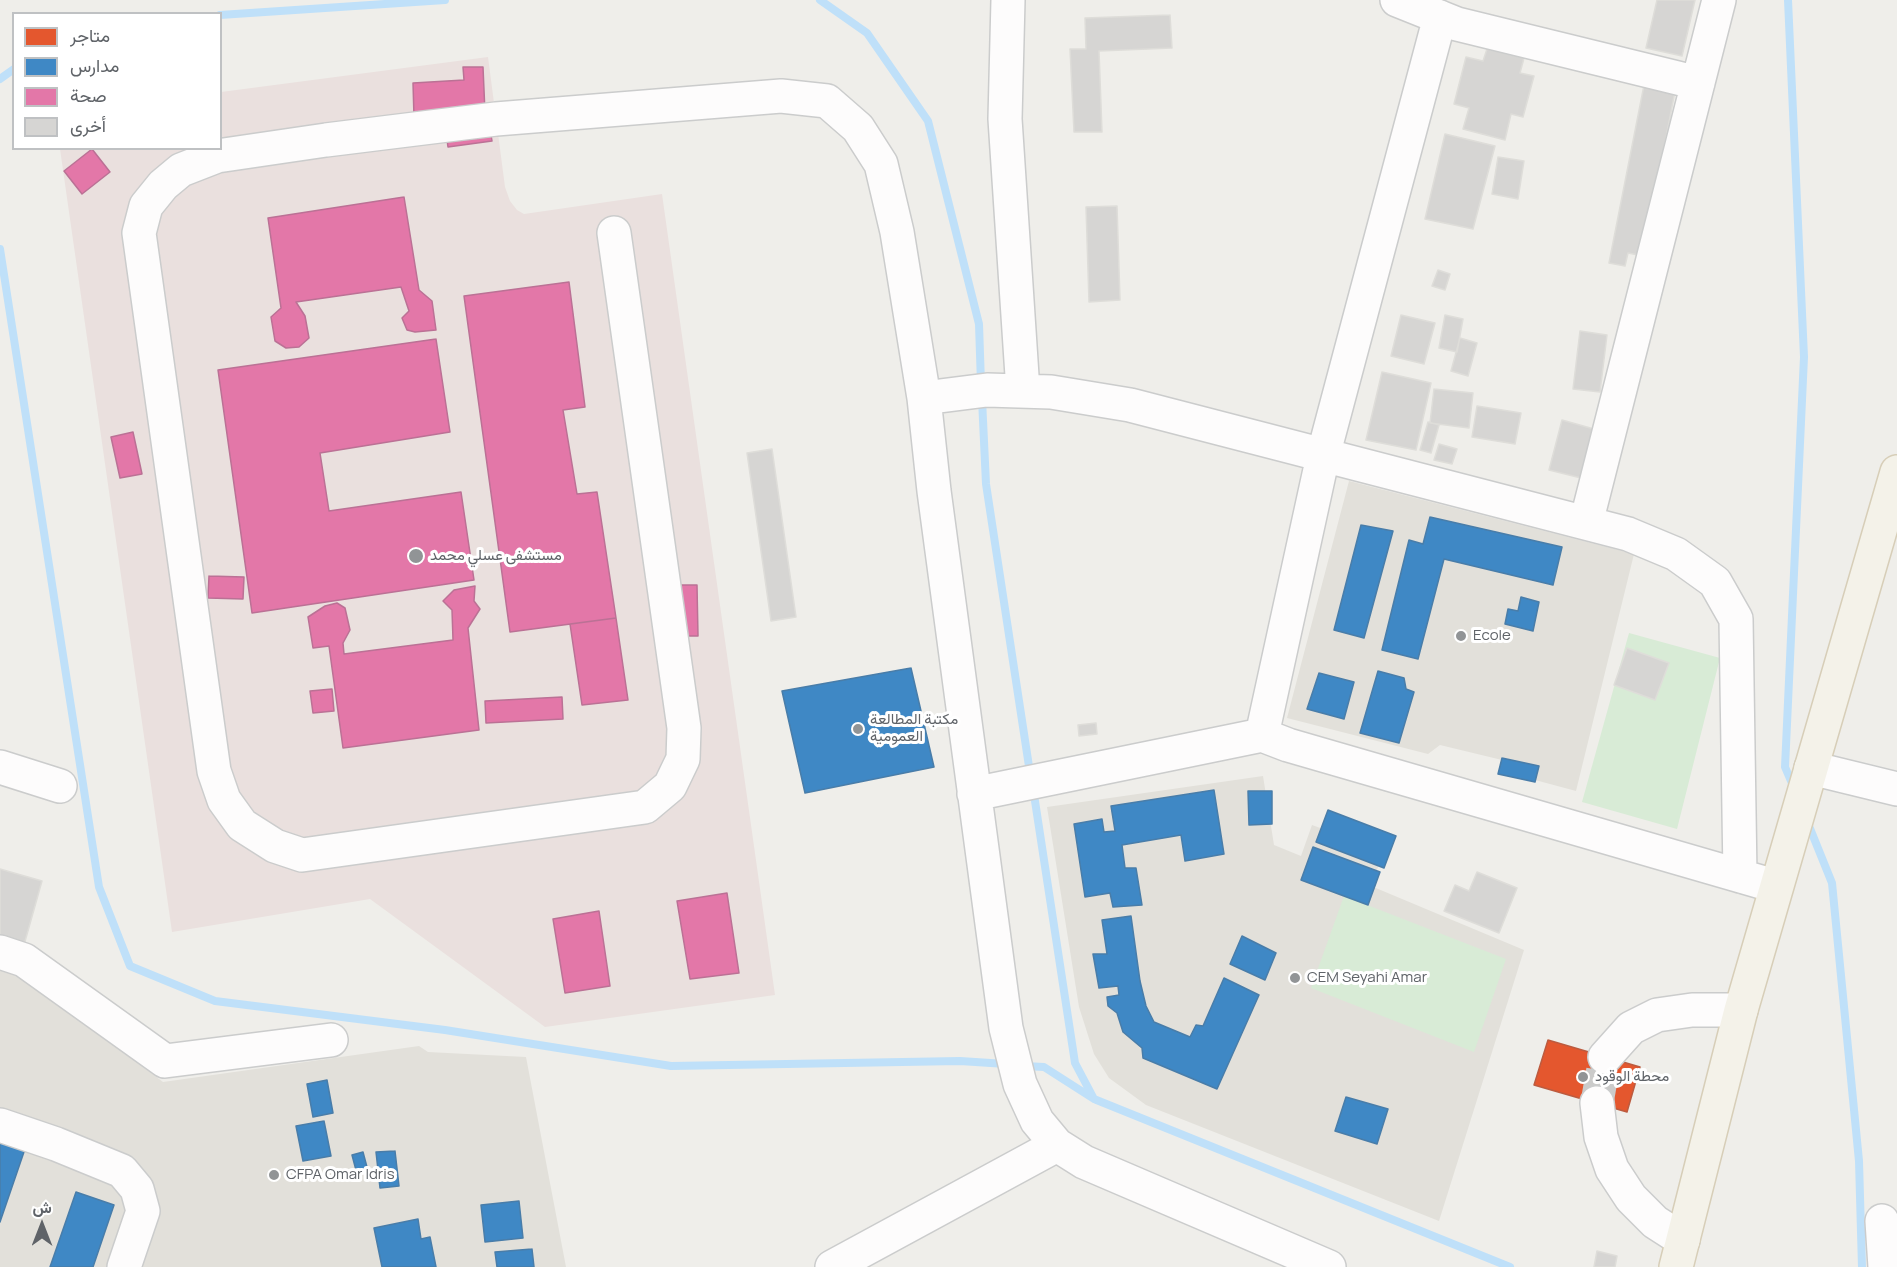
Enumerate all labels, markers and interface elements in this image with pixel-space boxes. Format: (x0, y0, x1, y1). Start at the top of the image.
legend (12, 12, 222, 150)
text: متاجر (70, 23, 110, 47)
text: مدارس (70, 53, 119, 77)
text: صحة (70, 83, 107, 107)
text: أخرى (70, 113, 106, 137)
marker: مستشفى عسلي محمد (407, 547, 425, 565)
place label: مستشفى عسلي محمد (430, 547, 562, 565)
place label: Ecole (1473, 627, 1511, 645)
marker: Ecole (1454, 629, 1468, 643)
place label: مكتبة المطالعة العمومية (870, 711, 958, 746)
marker: مكتبة المطالعة العمومية (851, 722, 865, 736)
place label: CEM Seyahi Amar (1307, 969, 1427, 987)
marker: CEM Seyahi Amar (1288, 971, 1302, 985)
place label: محطة الوقود (1595, 1068, 1669, 1086)
marker: محطة الوقود (1576, 1070, 1590, 1084)
place label: CFPA Omar Idris (286, 1166, 395, 1184)
marker: CFPA Omar Idris (267, 1168, 281, 1182)
north arrow (12, 1195, 72, 1255)
text: ش (32, 1196, 52, 1218)

